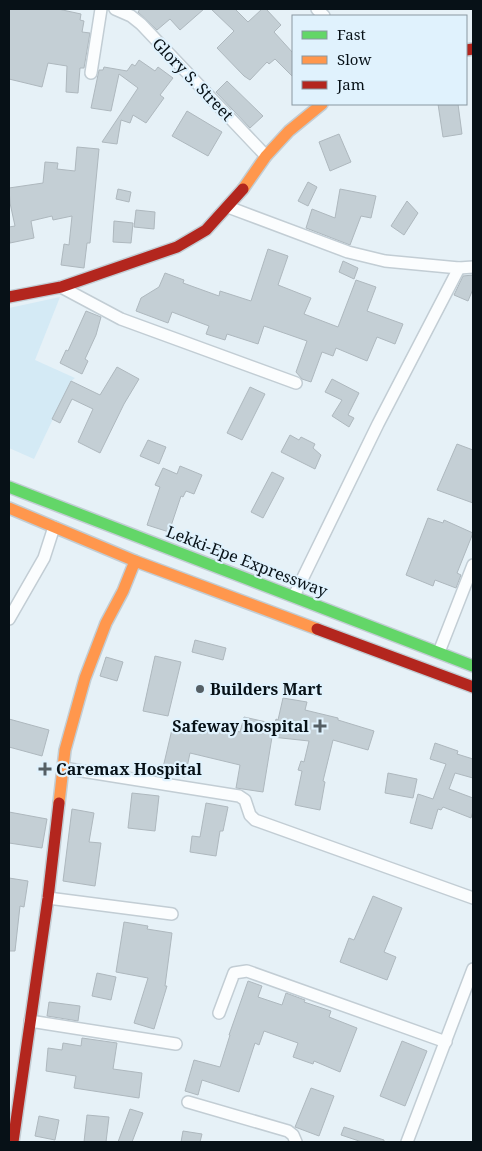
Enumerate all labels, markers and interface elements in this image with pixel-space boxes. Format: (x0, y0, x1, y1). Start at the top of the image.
legend (292, 15, 467, 105)
text: Fast (337, 24, 366, 44)
street label: Glory S. Street (148, 33, 239, 126)
text: Slow (337, 49, 371, 69)
text: Jam (336, 74, 365, 94)
street label: Lekki-Epe Expressway (163, 520, 332, 602)
place label: Builders Mart (210, 678, 323, 700)
marker: Builders Mart (194, 683, 206, 695)
place label: Safeway hospital (172, 715, 309, 737)
marker: Safeway hospital (313, 719, 327, 733)
place label: Caremax Hospital (56, 758, 202, 780)
marker: Caremax Hospital (38, 762, 52, 776)

